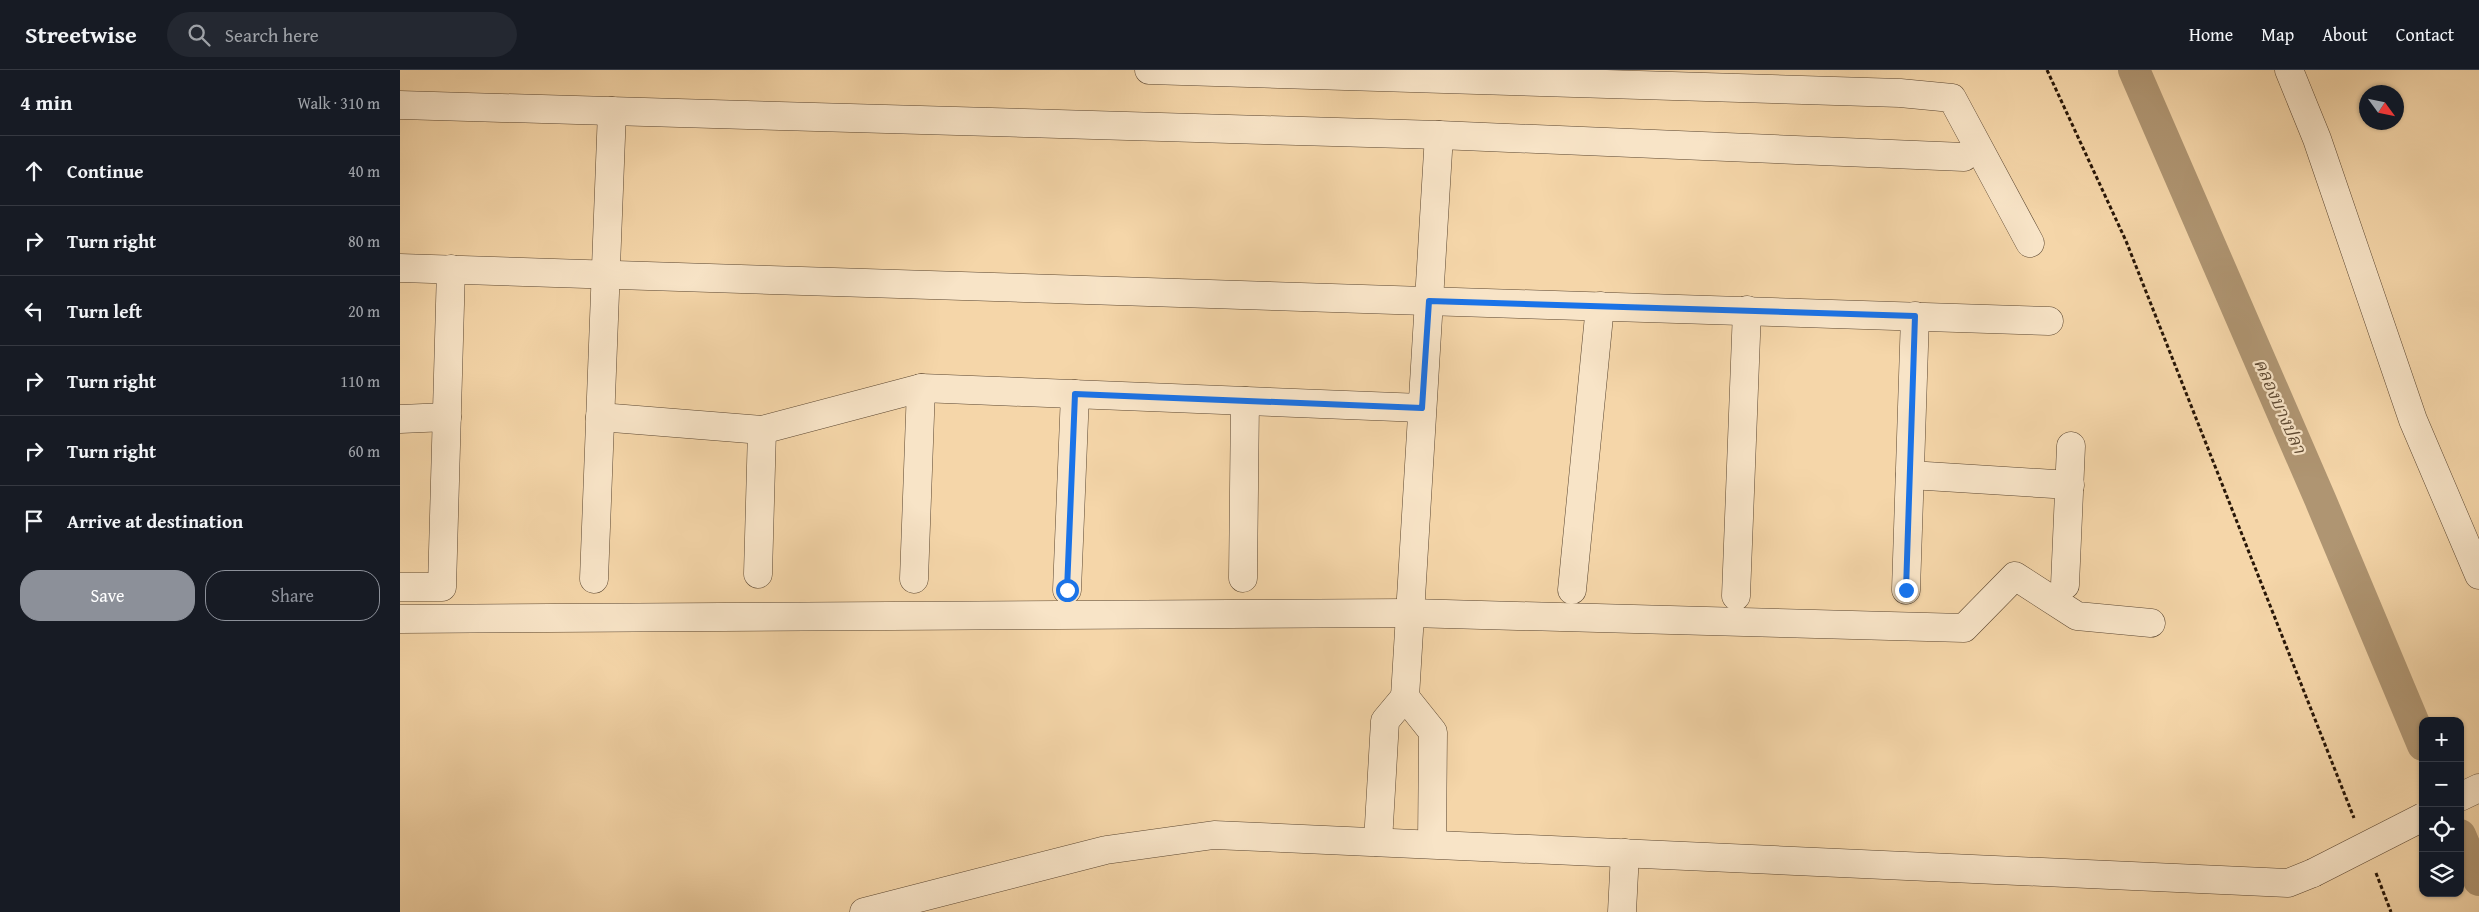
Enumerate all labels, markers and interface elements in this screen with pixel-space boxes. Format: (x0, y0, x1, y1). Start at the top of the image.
search box (167, 12, 517, 57)
text: Streetwise (25, 17, 137, 52)
icon: search (185, 21, 213, 49)
text: Search here (225, 21, 319, 49)
text: Home (2189, 21, 2233, 48)
text: Map (2261, 21, 2294, 48)
text: About (2322, 21, 2368, 48)
text: Contact (2396, 21, 2454, 48)
north arrow (2359, 85, 2404, 130)
text: 4 min (20, 87, 72, 118)
text: Walk · 310 m (297, 91, 380, 115)
icon: ahead (20, 157, 48, 185)
text: Continue (67, 157, 144, 185)
text: 40 m (348, 159, 380, 183)
icon: right (20, 227, 48, 255)
text: Turn right (67, 227, 156, 255)
text: 80 m (348, 229, 380, 253)
icon: left (20, 297, 48, 325)
text: Turn left (67, 297, 142, 325)
text: 20 m (348, 299, 380, 323)
water label: คลองบางปลา (2247, 354, 2314, 459)
icon: right (20, 367, 48, 395)
text: Turn right (67, 367, 156, 395)
text: 110 m (340, 369, 380, 393)
icon: right (20, 437, 48, 465)
text: Turn right (67, 437, 156, 465)
text: 60 m (348, 439, 380, 463)
icon: arrive (20, 507, 48, 535)
text: Arrive at destination (67, 507, 243, 535)
button: Save (20, 570, 195, 621)
button: Share (205, 570, 380, 621)
route start (1056, 579, 1079, 602)
route end (1895, 579, 1918, 602)
map controls (2419, 717, 2464, 897)
button: + (2419, 717, 2464, 762)
button: − (2419, 762, 2464, 807)
button: locate (2419, 807, 2464, 852)
button: layers (2419, 852, 2464, 897)

